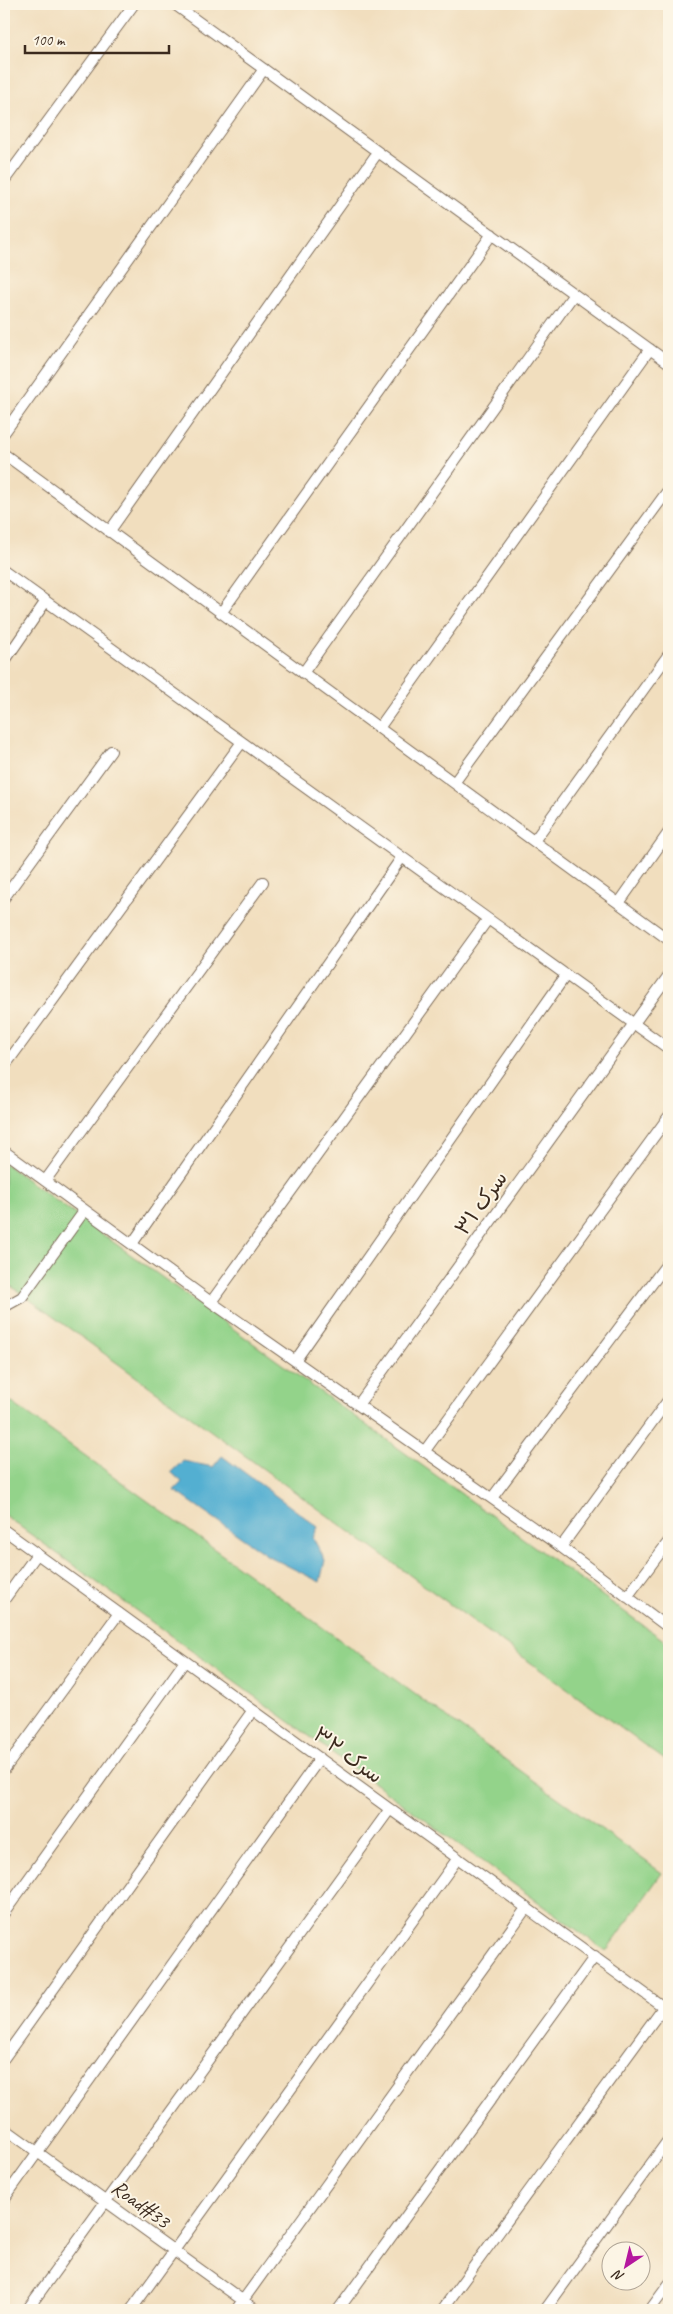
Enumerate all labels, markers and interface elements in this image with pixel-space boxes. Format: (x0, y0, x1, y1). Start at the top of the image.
scale bar (25, 22, 169, 54)
text: 100 m (32, 31, 66, 50)
street label: سرک ۳۱ (449, 1166, 513, 1240)
street label: سرک ۳۲ (308, 1721, 388, 1789)
street label: Road#33 (107, 2174, 177, 2235)
north arrow (600, 2242, 650, 2292)
text: N (608, 2265, 627, 2286)

